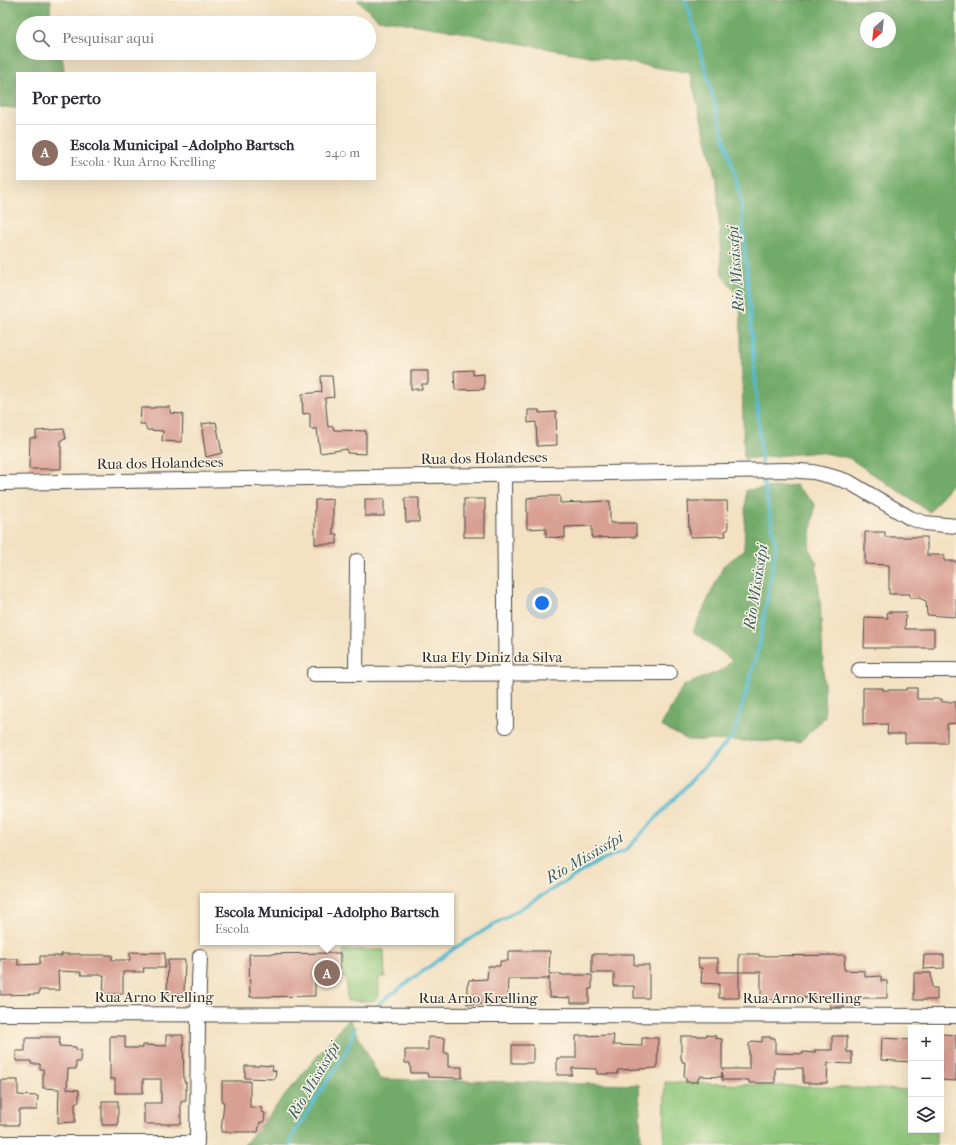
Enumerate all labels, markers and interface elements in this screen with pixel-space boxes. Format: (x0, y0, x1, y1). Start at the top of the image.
north arrow (860, 12, 896, 48)
search box (16, 16, 376, 60)
icon: search (30, 27, 52, 49)
text: Pesquisar aqui (62, 29, 154, 47)
text: Por perto (32, 88, 101, 108)
text: Escola Municipal - Adolpho Bartsch (70, 136, 295, 154)
text: A (41, 145, 49, 160)
text: 240 m (325, 145, 360, 160)
text: Escola · Rua Arno Krelling (70, 154, 216, 169)
water label: Rio Mississípi (723, 224, 748, 314)
street label: Rua dos Holandeses (420, 448, 548, 468)
street label: Rua dos Holandeses (96, 453, 224, 473)
water label: Rio Mississípi (739, 541, 772, 632)
your location (532, 593, 552, 613)
street label: Rua Ely Diniz da Silva (421, 648, 564, 666)
water label: Rio Mississípi (541, 827, 628, 888)
popup (200, 893, 454, 945)
text: Escola Municipal - Adolpho Bartsch (215, 903, 439, 921)
text: Escola (215, 921, 249, 936)
pin: A (314, 958, 340, 988)
street label: Rua Arno Krelling (95, 988, 214, 1006)
street label: Rua Arno Krelling (419, 989, 538, 1007)
street label: Rua Arno Krelling (743, 989, 862, 1007)
map controls (908, 1025, 944, 1133)
button: + (908, 1025, 944, 1061)
water label: Rio Mississípi (283, 1037, 345, 1123)
button: − (908, 1061, 944, 1097)
button: layers (908, 1097, 944, 1133)

